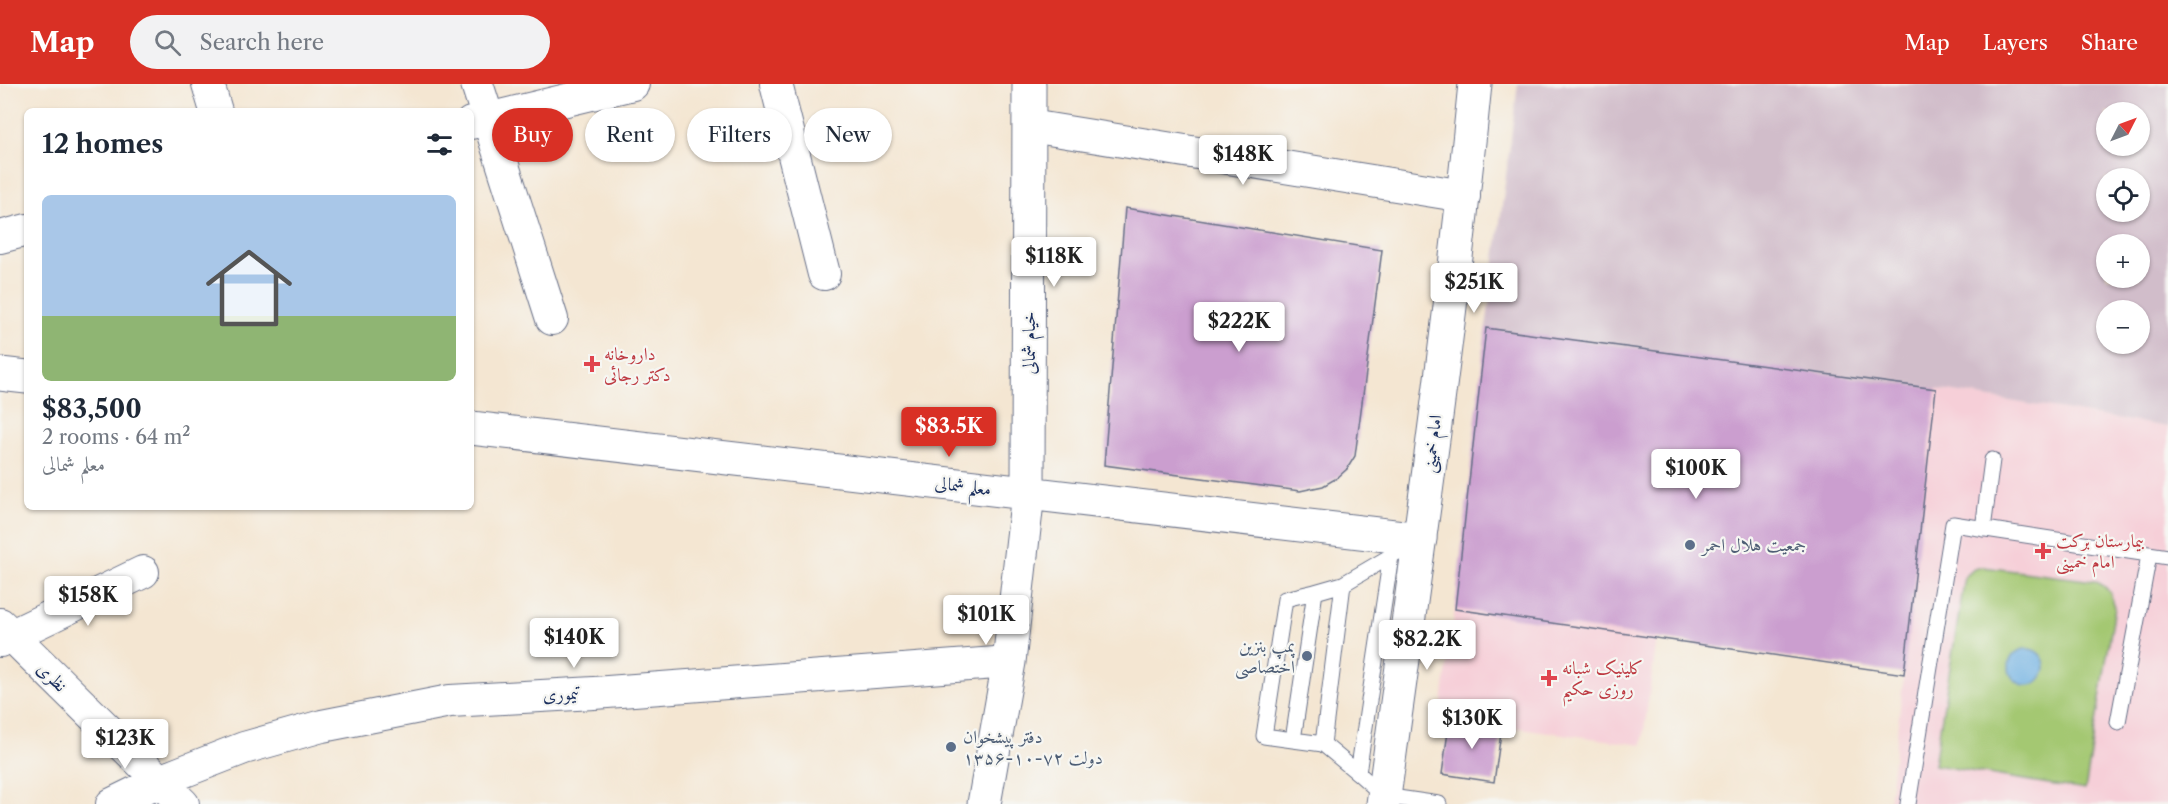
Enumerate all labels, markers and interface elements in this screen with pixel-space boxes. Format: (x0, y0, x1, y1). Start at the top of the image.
search box (130, 15, 550, 69)
text: Map (30, 25, 94, 59)
icon: search (151, 26, 184, 59)
text: Search here (199, 29, 324, 56)
text: Map (1905, 30, 1950, 55)
text: Layers (1983, 30, 2048, 55)
text: Share (2081, 30, 2138, 55)
north arrow (2096, 102, 2150, 156)
map controls (2096, 102, 2150, 354)
chip: Buy (492, 108, 573, 162)
chip: Rent (585, 108, 675, 162)
chip: Filters (687, 108, 792, 162)
chip: New (804, 108, 892, 162)
text: 12 homes (42, 128, 163, 160)
icon: filters (423, 128, 456, 161)
pin: $148K (1201, 135, 1285, 186)
text: $148K (1213, 142, 1273, 166)
button: locate (2096, 168, 2150, 222)
icon: home (195, 234, 303, 342)
button: + (2096, 234, 2150, 288)
pin: $118K (1012, 237, 1096, 288)
text: $118K (1025, 244, 1083, 268)
pin: $251K (1432, 263, 1516, 314)
text: $251K (1445, 270, 1504, 294)
button: − (2096, 300, 2150, 354)
pin: $222K (1197, 302, 1281, 353)
text: $222K (1208, 309, 1270, 333)
street label: خیام شمالی (1018, 312, 1045, 374)
place label: داروخانه دکتر رجائی (604, 343, 671, 386)
marker: داروخانه دکتر رجائی (585, 357, 599, 371)
text: $83,500 (42, 393, 142, 425)
pin: $83.5K (900, 407, 998, 458)
street label: امام خمینی (1418, 413, 1451, 475)
text: $83.5K (915, 414, 983, 438)
text: 2 rooms · 64 m² (42, 425, 191, 449)
pin: $100K (1654, 449, 1738, 500)
text: معلم شمالی (42, 452, 105, 476)
text: $100K (1665, 456, 1727, 480)
street label: معلم شمالی (933, 472, 992, 507)
place label: بیمارستان برکت امام خمینی (2056, 530, 2144, 578)
place label: جمعیت هلال احمر (1700, 534, 1806, 557)
marker: جمعیت هلال احمر (1683, 538, 1697, 552)
marker: بیمارستان برکت امام خمینی (2034, 542, 2052, 560)
pin: $158K (46, 576, 130, 627)
text: $158K (58, 583, 118, 607)
pin: $101K (944, 595, 1028, 646)
text: $101K (957, 602, 1015, 626)
pin: $140K (532, 618, 616, 669)
pin: $82.2K (1378, 620, 1476, 671)
text: $140K (544, 625, 604, 649)
text: $82.2K (1393, 627, 1461, 651)
place label: پمپ بنزین اختصاصی (1235, 635, 1295, 680)
marker: پمپ بنزین اختصاصی (1300, 649, 1314, 663)
place label: کلینیک شبانه روزی حکیم (1562, 657, 1643, 707)
street label: نظری (32, 658, 72, 697)
marker: کلینیک شبانه روزی حکیم (1540, 669, 1558, 687)
street label: تیموری (542, 682, 581, 706)
pin: $130K (1430, 699, 1514, 750)
text: $130K (1442, 706, 1502, 730)
pin: $123K (83, 719, 167, 770)
text: $123K (95, 726, 155, 750)
place label: دفتر پیشخوان دولت ۷۲-۱۰-۱۳۵۶ (963, 726, 1103, 769)
marker: دفتر پیشخوان دولت ۷۲-۱۰-۱۳۵۶ (944, 740, 958, 754)

